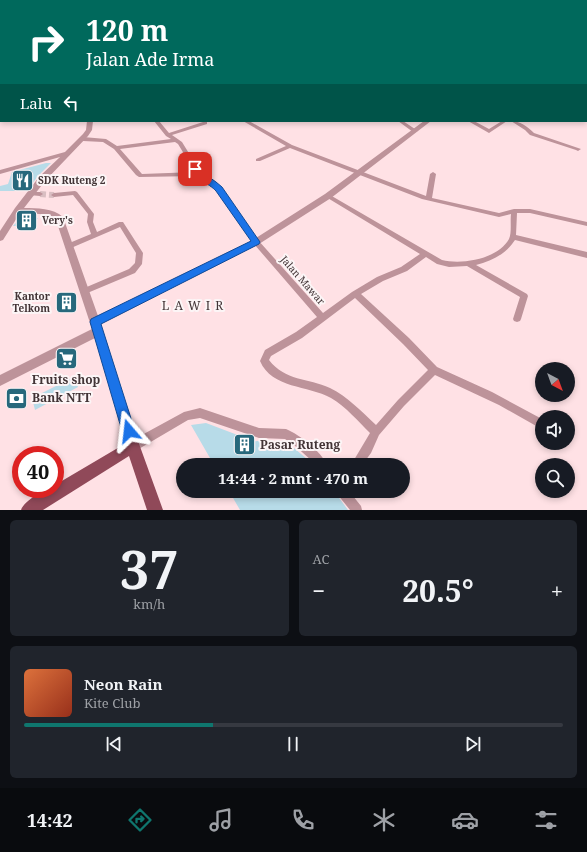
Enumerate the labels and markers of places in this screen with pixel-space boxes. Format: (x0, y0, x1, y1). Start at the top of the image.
pin (178, 152, 212, 186)
restaurant icon: SDK Ruteng 2 (10, 167, 36, 193)
place label: SDK Ruteng 2 (38, 173, 106, 187)
building icon: Very's (14, 207, 40, 233)
place label: Very's (42, 213, 73, 227)
place label: Kantor Telkom (12, 289, 51, 315)
building icon: Kantor Telkom (53, 289, 79, 315)
supermarket icon: Fruits shop (53, 346, 79, 372)
place label: Fruits shop (32, 371, 101, 388)
bank icon: Bank NTT (4, 385, 30, 411)
place label: Bank NTT (32, 389, 91, 406)
building icon: Pasar Ruteng (232, 432, 258, 458)
place label: Pasar Ruteng (260, 436, 341, 453)

